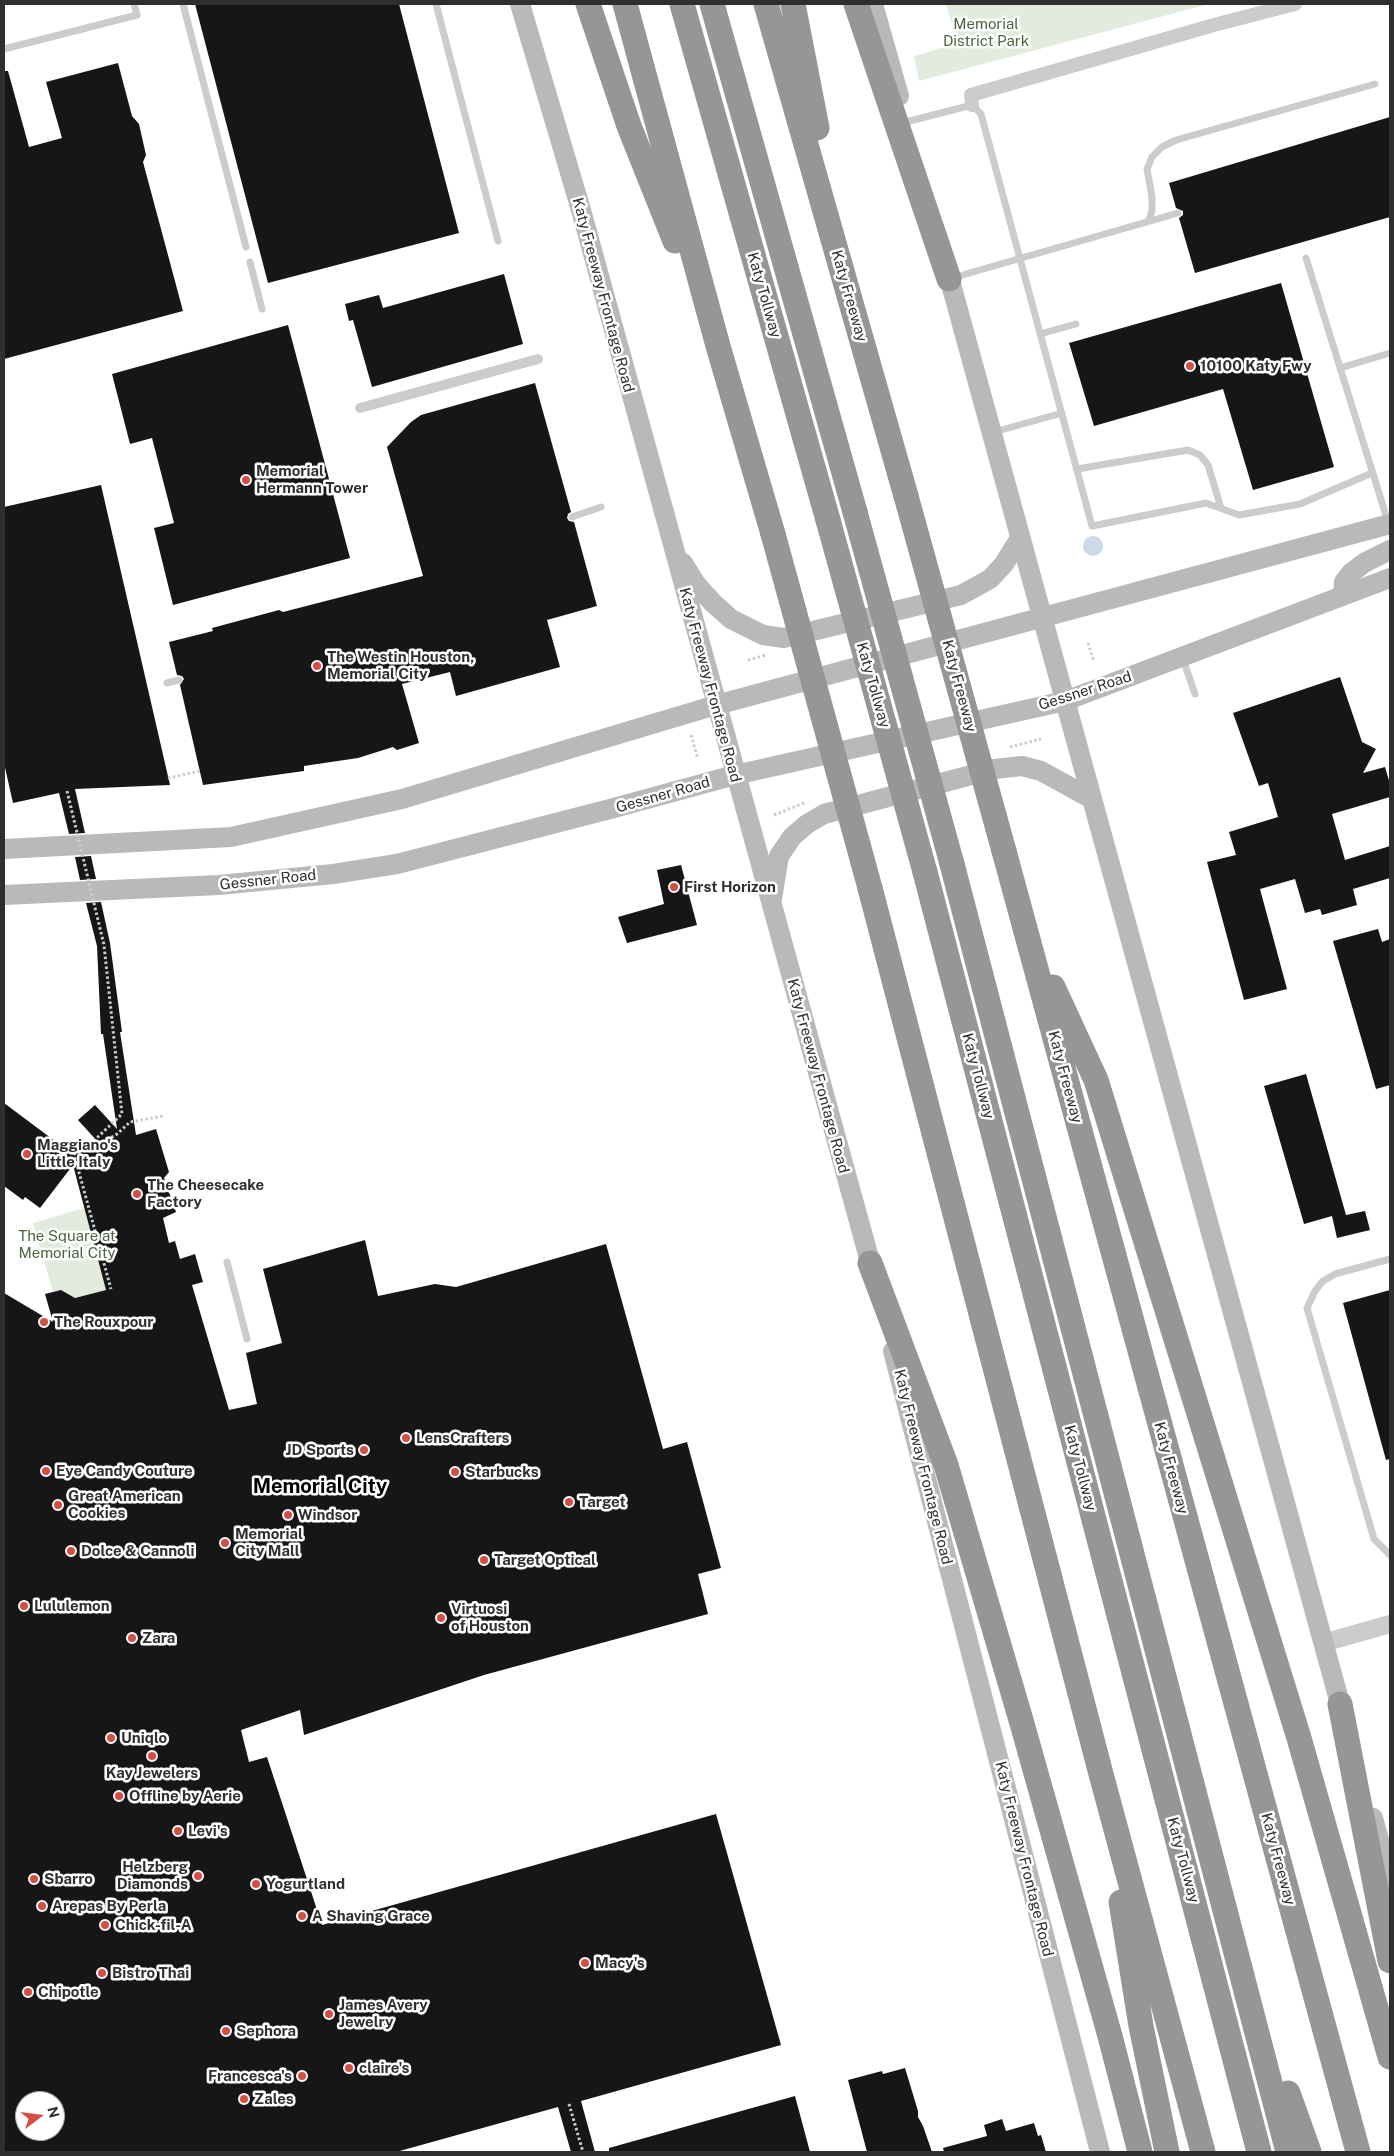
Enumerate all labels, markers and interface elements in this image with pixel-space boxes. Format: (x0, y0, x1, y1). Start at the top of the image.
park label: Memorial District Park (943, 15, 1029, 50)
street label: Katy Freeway Frontage Road (568, 196, 638, 394)
street label: Katy Freeway (827, 248, 871, 344)
street label: Katy Tollway (743, 250, 785, 340)
place label: 10100 Katy Fwy (1200, 357, 1312, 375)
marker: 10100 Katy Fwy (1184, 360, 1196, 372)
place label: Memorial Hermann Tower (256, 462, 368, 497)
marker: Memorial Hermann Tower (240, 474, 252, 486)
street label: Katy Freeway Frontage Road (675, 586, 745, 784)
street label: Katy Freeway (938, 638, 980, 734)
street label: Katy Tollway (852, 640, 894, 730)
place label: The Westin Houston, Memorial City (327, 648, 474, 683)
marker: The Westin Houston, Memorial City (311, 660, 323, 672)
street label: Gessner Road (1036, 667, 1134, 715)
street label: Gessner Road (614, 773, 712, 817)
street label: Gessner Road (219, 866, 317, 894)
place label: First Horizon (684, 878, 776, 896)
marker: First Horizon (668, 881, 680, 893)
street label: Katy Freeway Frontage Road (783, 977, 853, 1175)
street label: Katy Freeway (1044, 1029, 1086, 1125)
street label: Katy Tollway (958, 1031, 998, 1121)
place label: Maggiano's Little Italy (37, 1136, 118, 1171)
marker: Maggiano's Little Italy (21, 1148, 33, 1160)
place label: The Cheesecake Factory (147, 1176, 264, 1211)
marker: The Cheesecake Factory (131, 1188, 143, 1200)
park label: The Square at Memorial City (18, 1227, 116, 1262)
place label: The Rouxpour (54, 1313, 153, 1331)
marker: The Rouxpour (38, 1316, 50, 1328)
street label: Katy Freeway Frontage Road (890, 1367, 956, 1567)
street label: Katy Freeway (1150, 1420, 1192, 1516)
street label: Katy Tollway (1060, 1423, 1100, 1513)
place label: LensCrafters (416, 1429, 510, 1447)
marker: LensCrafters (400, 1432, 412, 1444)
place label: JD Sports (285, 1441, 354, 1459)
marker: JD Sports (358, 1444, 370, 1456)
place label: Eye Candy Couture (56, 1462, 193, 1480)
place label: Starbucks (465, 1463, 539, 1481)
marker: Eye Candy Couture (40, 1465, 52, 1477)
marker: Starbucks (449, 1466, 461, 1478)
district label: Memorial City (253, 1475, 387, 1499)
place label: Great American Cookies (68, 1487, 181, 1522)
place label: Target (579, 1493, 626, 1511)
marker: Target (563, 1496, 575, 1508)
marker: Great American Cookies (52, 1499, 64, 1511)
place label: Windsor (298, 1506, 357, 1524)
marker: Windsor (282, 1509, 294, 1521)
place label: Memorial City Mall (235, 1525, 303, 1560)
marker: Memorial City Mall (219, 1537, 231, 1549)
place label: Dolce & Cannoli (81, 1542, 195, 1560)
marker: Dolce & Cannoli (65, 1545, 77, 1557)
place label: Target Optical (494, 1551, 596, 1569)
marker: Target Optical (478, 1554, 490, 1566)
place label: Lululemon (34, 1597, 110, 1615)
marker: Lululemon (18, 1600, 30, 1612)
place label: Virtuosi of Houston (451, 1600, 529, 1635)
marker: Virtuosi of Houston (435, 1612, 447, 1624)
place label: Zara (142, 1629, 175, 1647)
marker: Zara (126, 1632, 138, 1644)
place label: Uniqlo (121, 1729, 167, 1747)
marker: Uniqlo (105, 1732, 117, 1744)
marker: Kay Jewelers (146, 1750, 158, 1762)
street label: Katy Freeway Frontage Road (991, 1759, 1057, 1959)
place label: Kay Jewelers (106, 1764, 198, 1782)
place label: Offline by Aerie (129, 1787, 241, 1805)
marker: Offline by Aerie (113, 1790, 125, 1802)
street label: Katy Freeway (1257, 1811, 1299, 1907)
street label: Katy Tollway (1163, 1815, 1203, 1905)
place label: Levi's (188, 1822, 228, 1840)
marker: Levi's (172, 1825, 184, 1837)
place label: Helzberg Diamonds (117, 1858, 188, 1893)
place label: Sbarro (44, 1870, 93, 1888)
marker: Helzberg Diamonds (192, 1870, 204, 1882)
marker: Sbarro (28, 1873, 40, 1885)
place label: Yogurtland (266, 1875, 345, 1893)
marker: Yogurtland (250, 1878, 262, 1890)
place label: Arepas By Perla (52, 1897, 166, 1915)
marker: Arepas By Perla (36, 1900, 48, 1912)
place label: A Shaving Grace (312, 1907, 430, 1925)
marker: A Shaving Grace (296, 1910, 308, 1922)
place label: Chick-fil-A (115, 1916, 192, 1934)
marker: Chick-fil-A (99, 1919, 111, 1931)
place label: Macy's (595, 1954, 645, 1972)
marker: Macy's (579, 1957, 591, 1969)
place label: Bistro Thai (112, 1964, 189, 1982)
marker: Bistro Thai (96, 1967, 108, 1979)
place label: Chipotle (38, 1983, 99, 2001)
marker: Chipotle (22, 1986, 34, 1998)
place label: James Avery Jewelry (339, 1996, 428, 2031)
marker: James Avery Jewelry (323, 2008, 335, 2020)
place label: Sephora (236, 2022, 296, 2040)
marker: Sephora (220, 2025, 232, 2037)
place label: claire's (359, 2059, 409, 2077)
marker: claire's (343, 2062, 355, 2074)
place label: Francesca's (208, 2067, 292, 2085)
marker: Francesca's (296, 2070, 308, 2082)
place label: Zales (254, 2090, 294, 2108)
north arrow (15, 2091, 65, 2141)
marker: Zales (238, 2093, 250, 2105)
text: N (44, 2105, 63, 2120)

